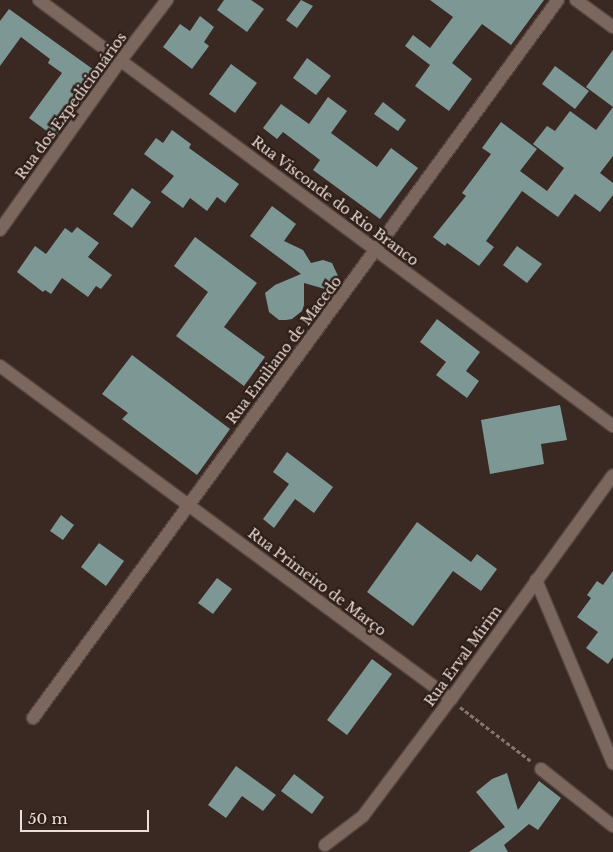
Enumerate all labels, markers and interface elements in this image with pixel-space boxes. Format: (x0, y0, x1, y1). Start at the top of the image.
street label: Rua dos Expedicionários (12, 29, 130, 183)
street label: Rua Visconde do Rio Branco (248, 133, 422, 269)
street label: Rua Emiliano de Macedo (223, 273, 345, 427)
street label: Rua Primeiro de Março (245, 525, 389, 639)
street label: Rua Erval Mirim (421, 602, 505, 710)
scale bar (22, 800, 151, 832)
text: 50 m (28, 809, 68, 828)

